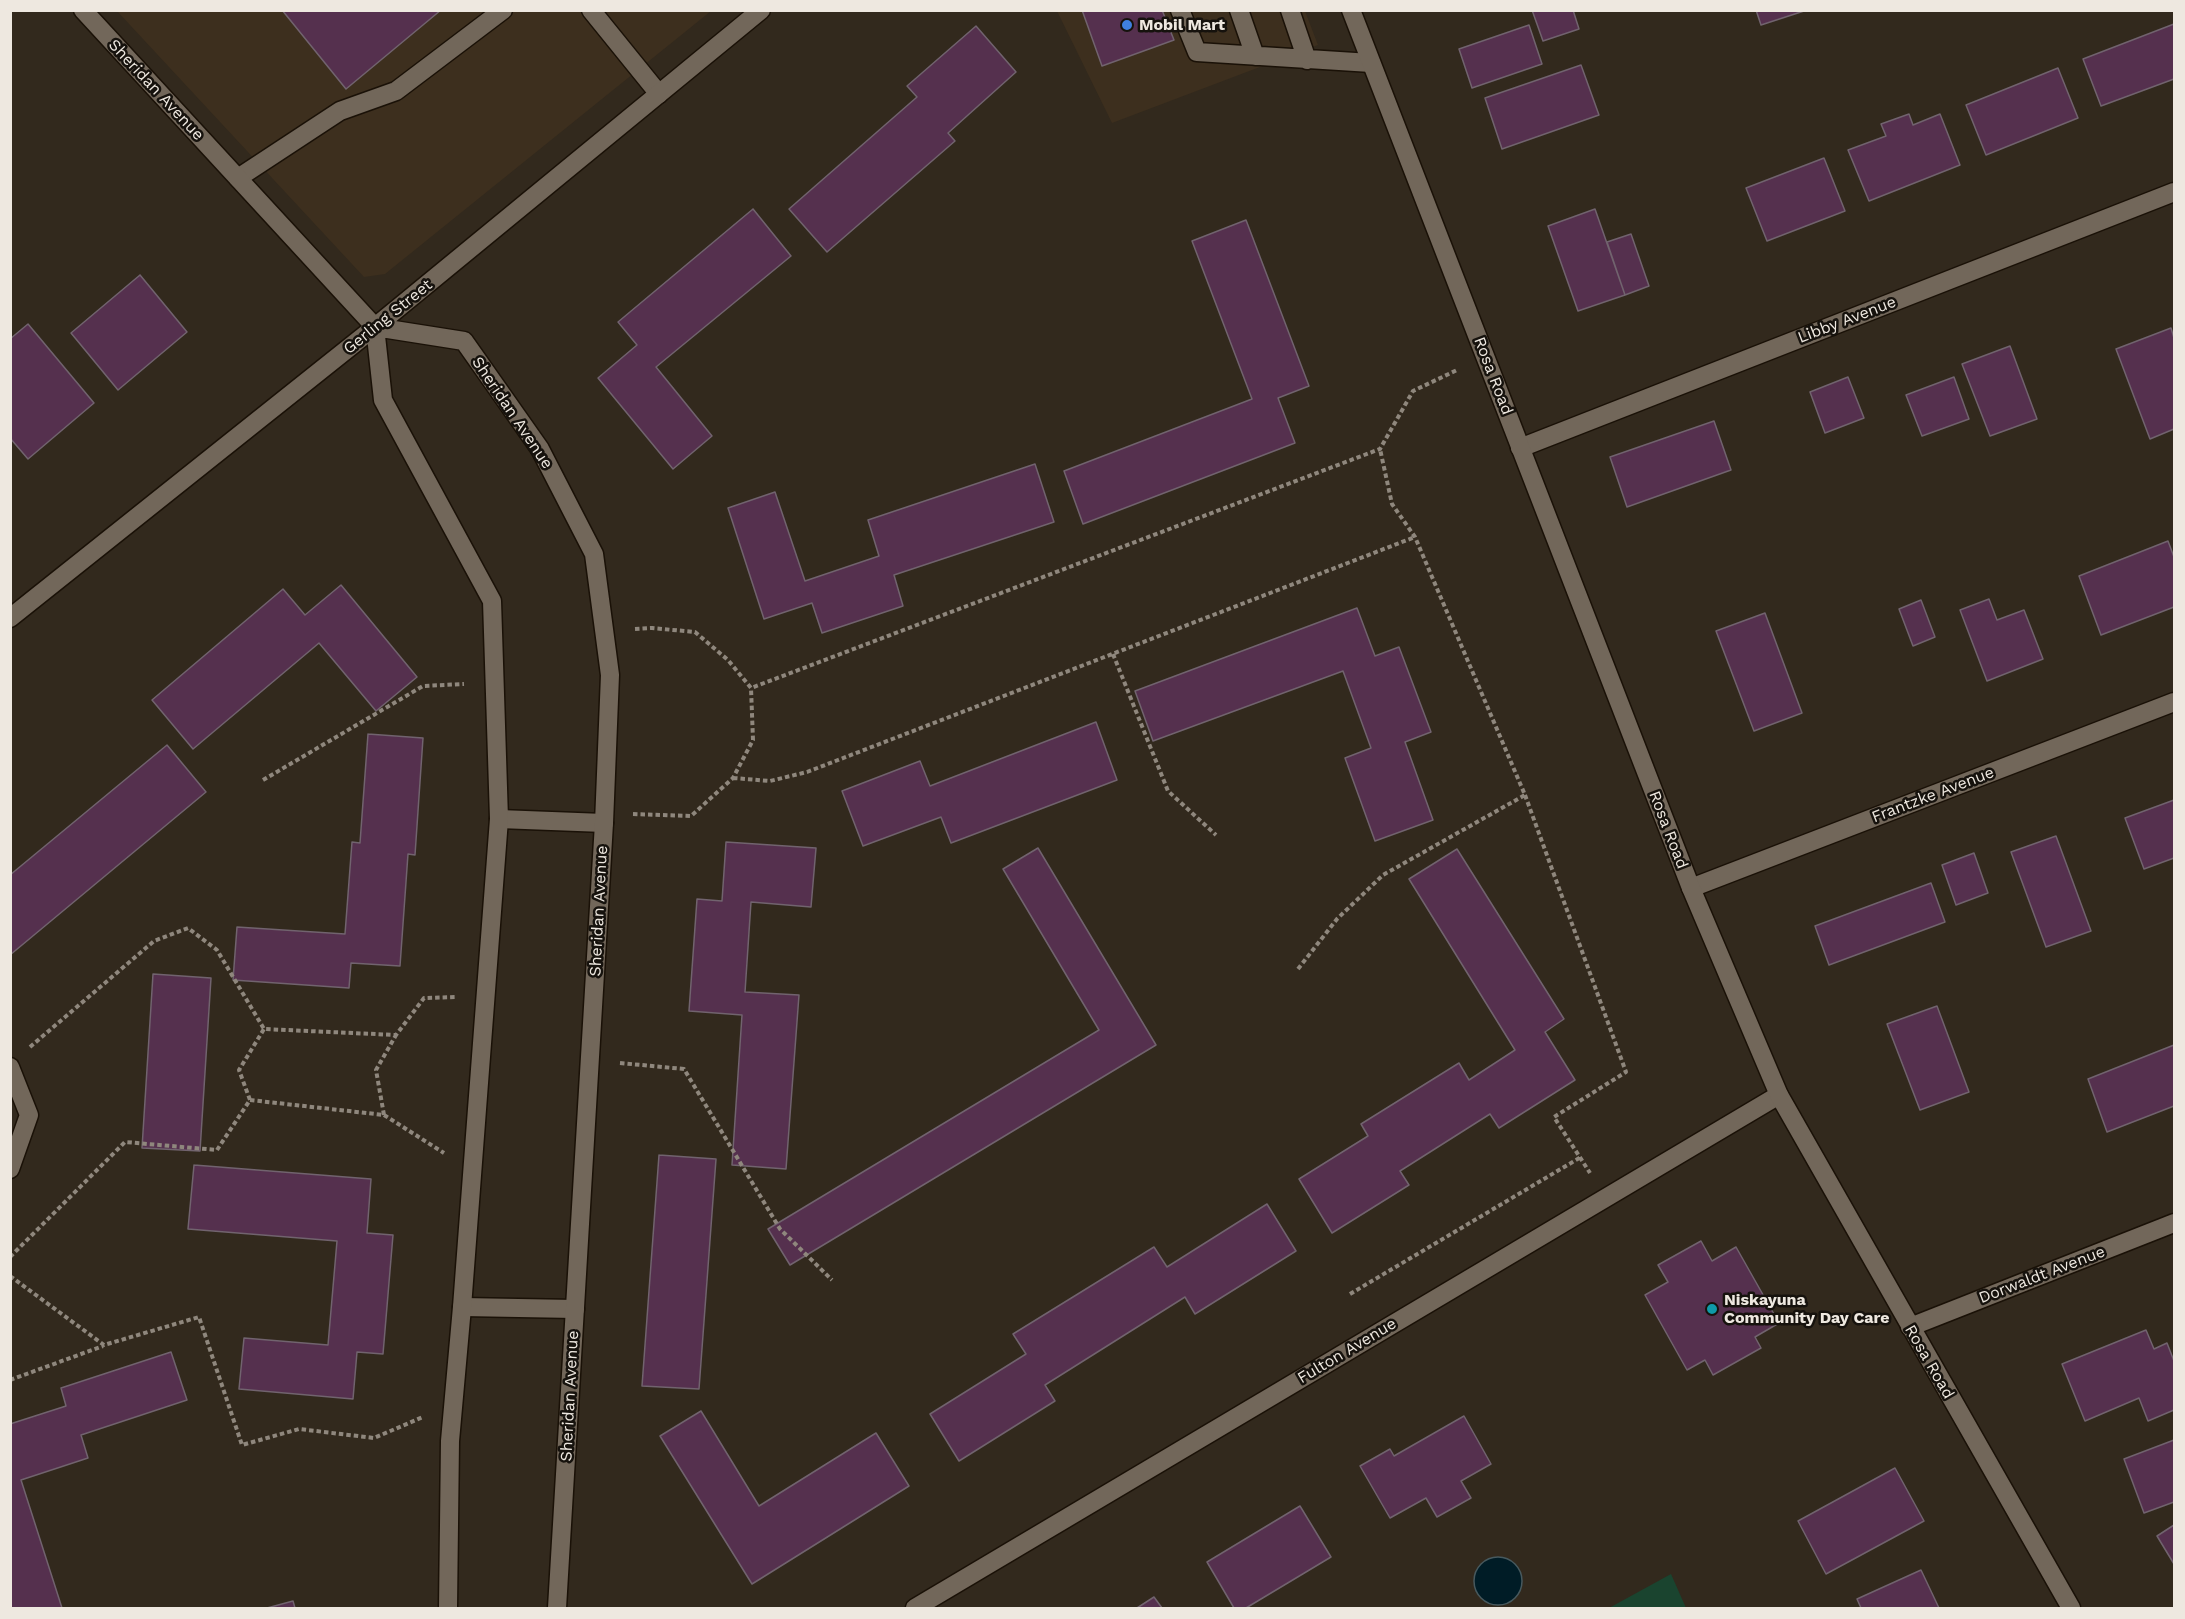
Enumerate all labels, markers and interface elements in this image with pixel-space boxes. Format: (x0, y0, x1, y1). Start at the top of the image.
place label: Mobil Mart (1139, 15, 1225, 35)
marker: Mobil Mart (1120, 18, 1134, 32)
street label: Sheridan Avenue (104, 35, 208, 145)
street label: Gerling Street (340, 275, 436, 359)
street label: Libby Avenue (1795, 292, 1899, 348)
street label: Rosa Road (1469, 334, 1517, 418)
street label: Sheridan Avenue (467, 353, 557, 473)
street label: Frantzke Avenue (1869, 763, 1997, 827)
street label: Rosa Road (1644, 788, 1692, 872)
street label: Sheridan Avenue (586, 845, 612, 977)
street label: Dorwaldt Avenue (1976, 1242, 2108, 1308)
place label: Niskayuna Community Day Care (1724, 1290, 1890, 1328)
marker: Niskayuna Community Day Care (1705, 1302, 1719, 1316)
street label: Fulton Avenue (1294, 1314, 1400, 1388)
street label: Rosa Road (1900, 1322, 1958, 1402)
street label: Sheridan Avenue (557, 1330, 583, 1462)

